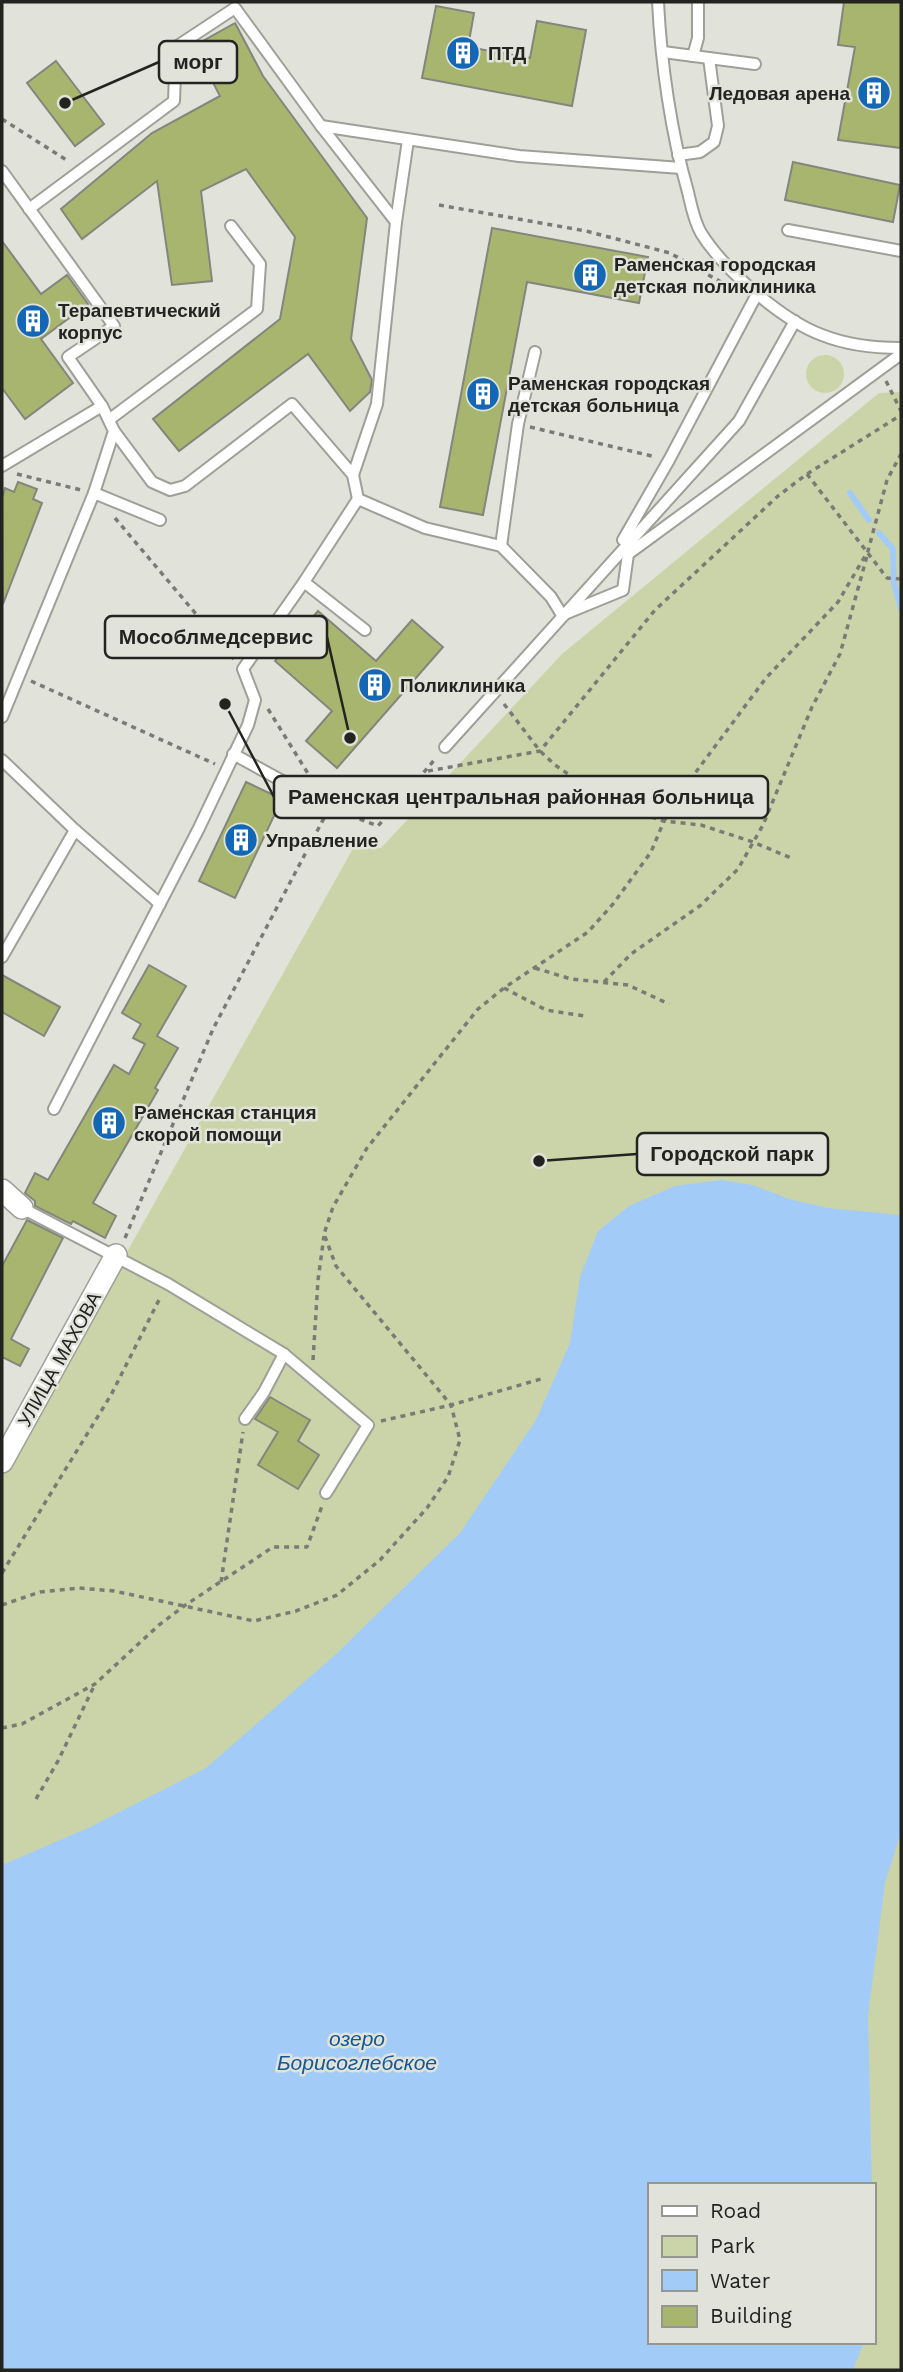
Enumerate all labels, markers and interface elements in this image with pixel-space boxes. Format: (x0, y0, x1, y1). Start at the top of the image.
building icon: ПТД (444, 34, 482, 72)
callout: морг (159, 41, 237, 83)
place label: ПТД (488, 42, 527, 65)
text: морг (173, 49, 223, 74)
building icon: Ледовая арена (855, 74, 893, 112)
place label: Ледовая арена (709, 82, 850, 105)
place label: Раменская городская детская поликлиника (614, 253, 816, 298)
building icon: Раменская городская детская поликлиника (571, 256, 609, 294)
place label: Терапевтический корпус (58, 299, 221, 344)
building icon: Терапевтический корпус (14, 302, 52, 340)
place label: Раменская городская детская больница (508, 372, 710, 417)
building icon: Раменская городская детская больница (464, 375, 502, 413)
callout: Мособлмедсервис (105, 616, 327, 658)
text: Мособлмедсервис (119, 624, 313, 649)
building icon: Поликлиника (356, 666, 394, 704)
place label: Поликлиника (400, 674, 526, 697)
callout: Раменская центральная районная больница (274, 776, 768, 818)
text: Раменская центральная районная больница (288, 784, 754, 809)
building icon: Управление (222, 821, 260, 859)
place label: Управление (266, 829, 378, 852)
place label: Раменская станция скорой помощи (134, 1101, 317, 1146)
building icon: Раменская станция скорой помощи (90, 1104, 128, 1142)
callout: Городской парк (637, 1133, 828, 1175)
text: Городской парк (650, 1141, 814, 1166)
street label: УЛИЦА МАХОВА (13, 1287, 106, 1431)
water label: озеро Борисоглебское (277, 2026, 437, 2075)
legend (648, 2183, 875, 2344)
text: Road (710, 2198, 761, 2223)
text: Park (710, 2233, 755, 2258)
text: Water (710, 2268, 771, 2293)
text: Building (710, 2303, 792, 2328)

